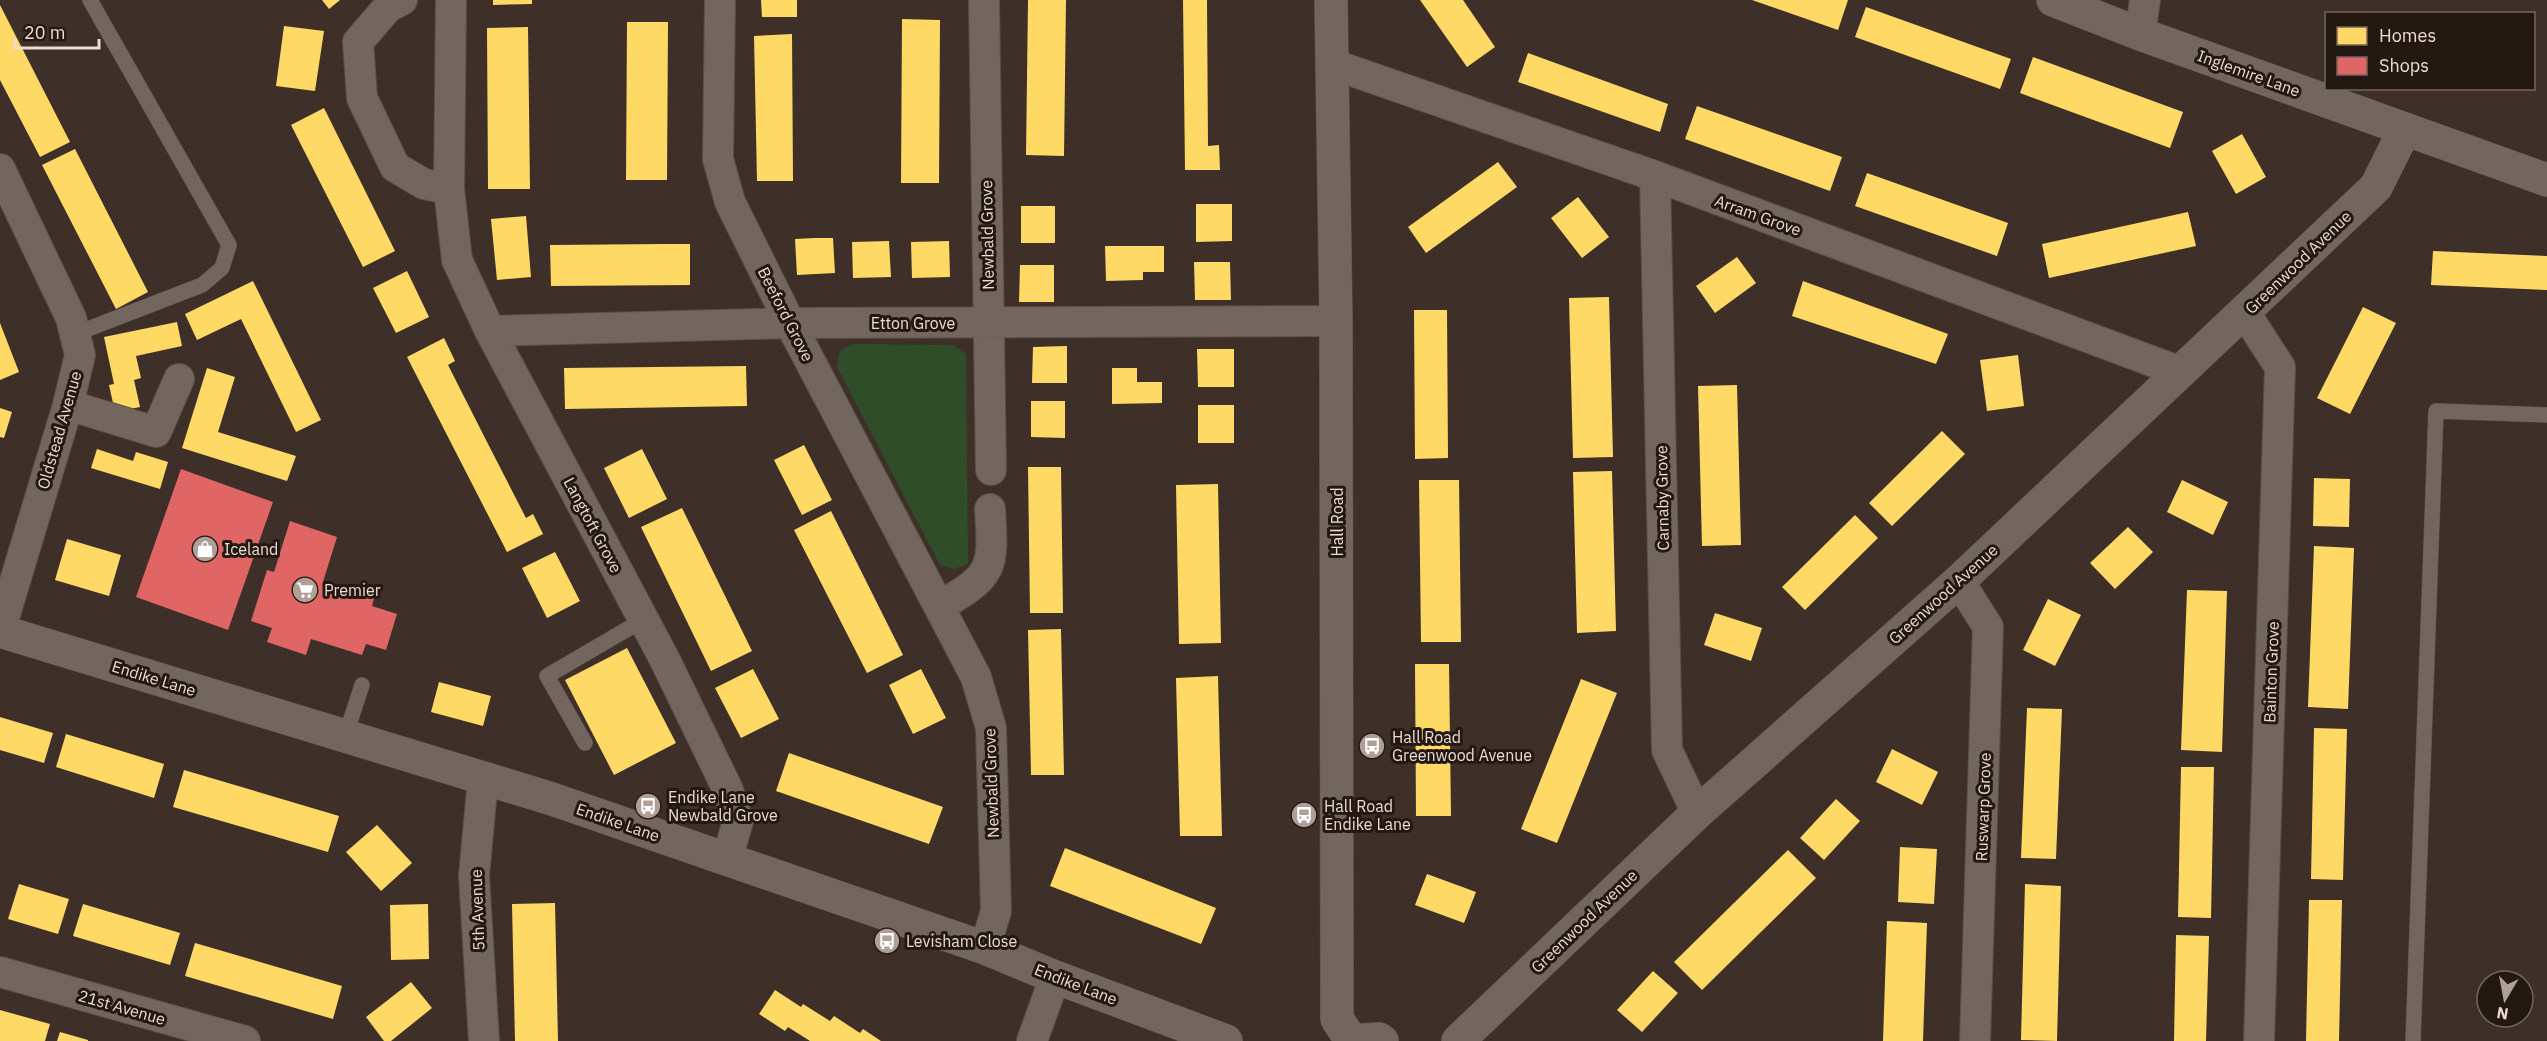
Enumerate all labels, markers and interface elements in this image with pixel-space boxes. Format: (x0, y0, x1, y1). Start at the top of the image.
scale bar (15, 12, 99, 50)
legend (2325, 12, 2535, 90)
text: 20 m (24, 21, 66, 44)
text: Homes (2379, 24, 2436, 47)
street label: Inglemire Lane (2195, 45, 2303, 101)
text: Shops (2379, 54, 2429, 77)
street label: Newbald Grove (976, 180, 998, 290)
street label: Arram Grove (1712, 190, 1804, 240)
street label: Greenwood Avenue (2241, 206, 2355, 318)
street label: Beeford Grove (754, 263, 818, 365)
street label: Etton Grove (871, 313, 955, 333)
street label: Oldstead Avenue (33, 368, 85, 491)
street label: Carnaby Grove (1651, 445, 1673, 551)
street label: Langtoft Grove (559, 474, 627, 576)
street label: Hall Road (1327, 487, 1347, 557)
shop icon: Iceland (190, 534, 220, 564)
place label: Iceland (224, 539, 278, 559)
street label: Greenwood Avenue (1884, 540, 2002, 648)
supermarket icon: Premier (290, 575, 320, 605)
place label: Premier (324, 580, 381, 600)
street label: Bainton Grove (2259, 621, 2283, 723)
street label: Endike Lane (110, 656, 199, 700)
place label: Hall Road Greenwood Avenue (1392, 727, 1532, 765)
street label: Newbald Grove (979, 728, 1003, 838)
bus stop icon: Hall Road Greenwood Avenue (1357, 731, 1387, 761)
street label: Ruswarp Grove (1971, 752, 1995, 862)
place label: Endike Lane Newbald Grove (668, 787, 778, 825)
bus stop icon: Endike Lane Newbald Grove (633, 791, 663, 821)
place label: Hall Road Endike Lane (1324, 796, 1411, 834)
street label: Endike Lane (574, 798, 663, 846)
bus stop icon: Hall Road Endike Lane (1289, 800, 1319, 830)
street label: Greenwood Avenue (1527, 865, 1641, 977)
street label: 5th Avenue (466, 869, 488, 951)
bus stop icon: Levisham Close (872, 926, 902, 956)
place label: Levisham Close (906, 931, 1018, 951)
street label: Endike Lane (1032, 959, 1120, 1009)
north arrow (2475, 969, 2535, 1029)
street label: 21st Avenue (76, 985, 168, 1029)
text: N (2495, 1003, 2510, 1025)

